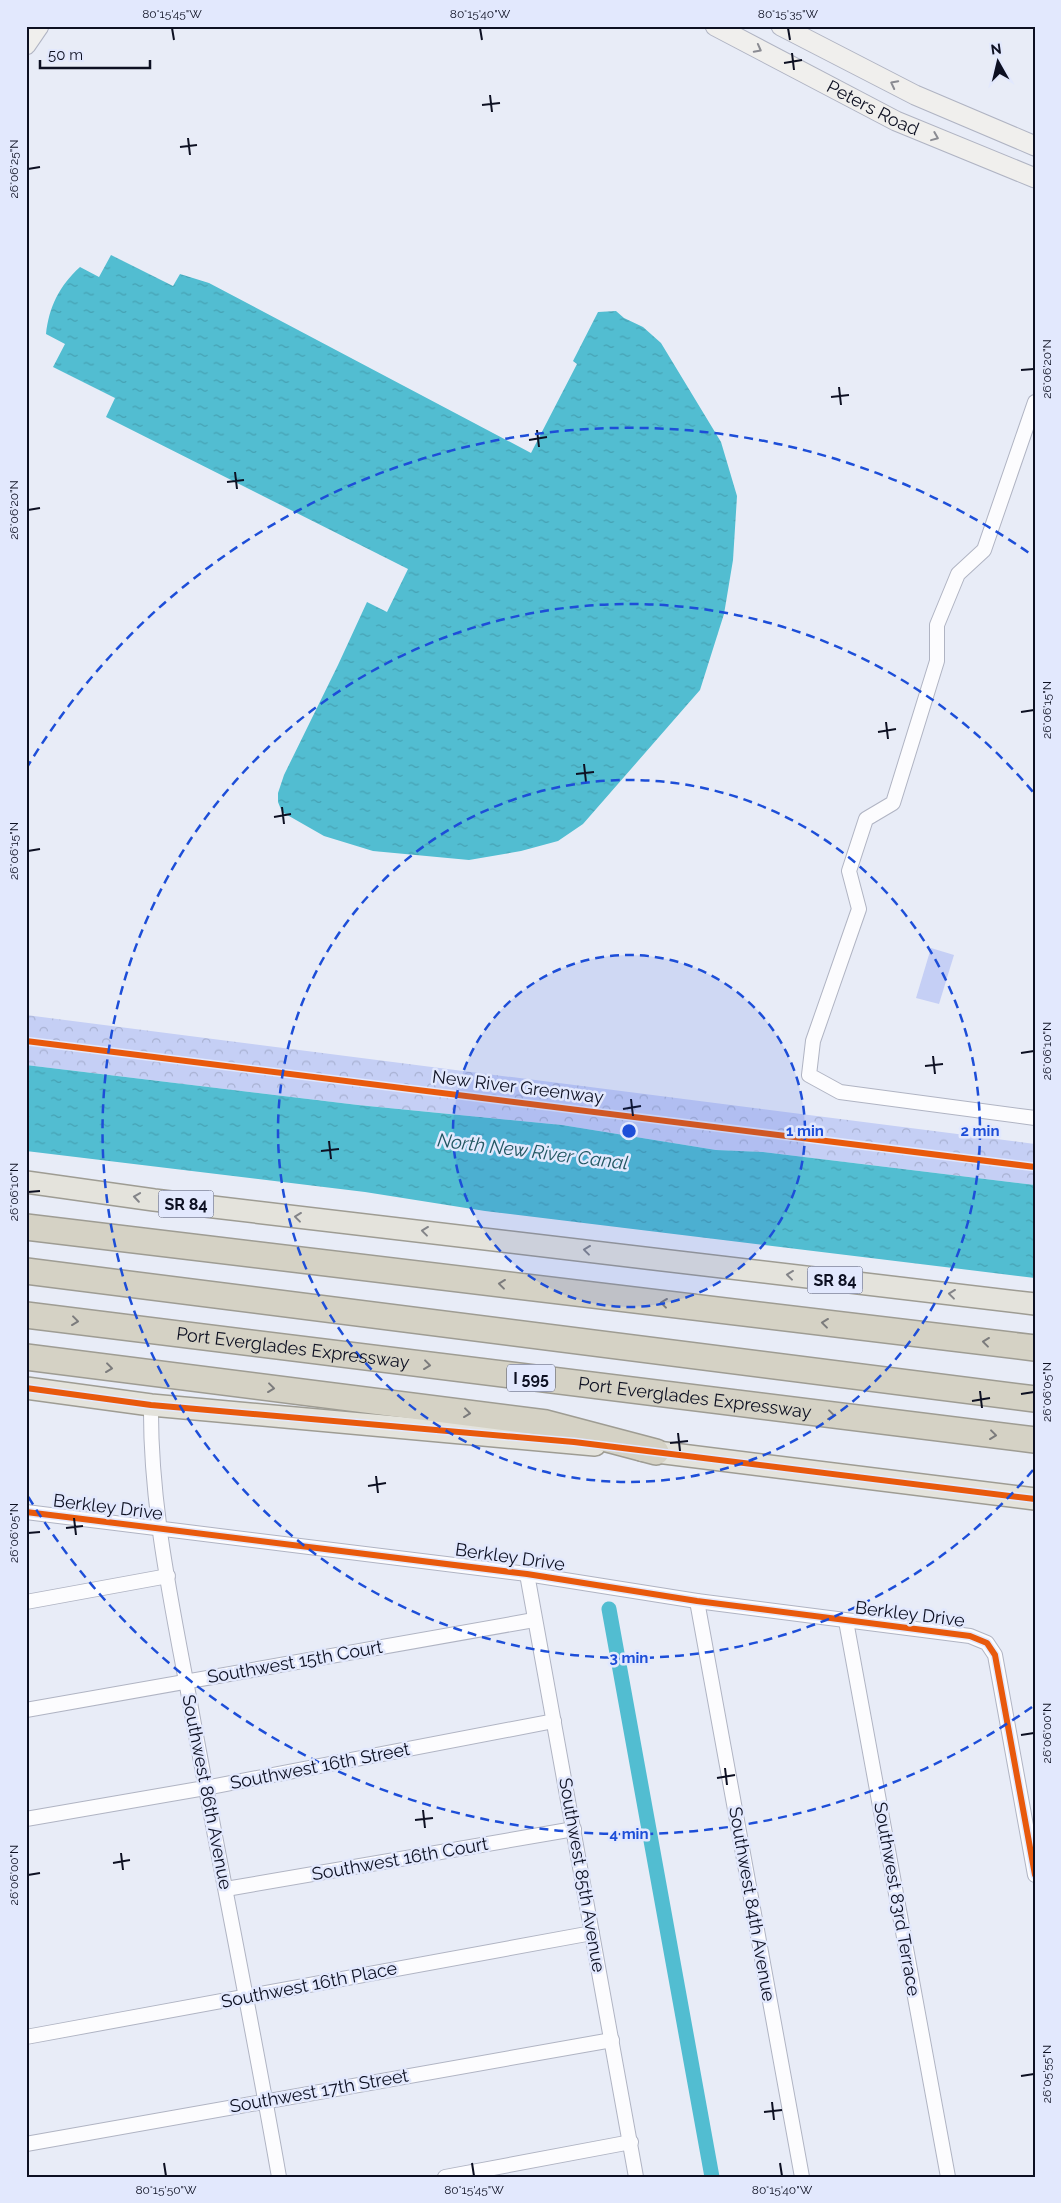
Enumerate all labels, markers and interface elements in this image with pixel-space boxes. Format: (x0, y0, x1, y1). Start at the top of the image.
text: 80°15'45"W (142, 7, 202, 21)
text: 80°15'40"W (450, 7, 511, 21)
text: 80°15'35"W (758, 7, 819, 21)
scale bar (40, 38, 150, 70)
north arrow (974, 38, 1024, 88)
text: N (990, 40, 1003, 58)
one-way arrow (753, 43, 762, 53)
text: 50 m (48, 46, 83, 64)
street label: Peters Road (823, 76, 922, 139)
one-way arrow (890, 80, 899, 90)
one-way arrow (930, 131, 939, 141)
text: 26°06'25"N (7, 140, 21, 198)
text: 26°06'20"N (1040, 339, 1054, 399)
text: 26°06'20"N (7, 480, 21, 540)
text: 26°06'15"N (1040, 681, 1054, 739)
text: 26°06'15"N (7, 822, 21, 880)
text: 26°06'10"N (1040, 1022, 1054, 1080)
street label: New River Greenway (431, 1066, 605, 1107)
centre of rings (620, 1122, 638, 1140)
text: 1 min (786, 1122, 824, 1140)
text: 2 min (961, 1122, 999, 1140)
water label: North New River Canal (436, 1128, 630, 1174)
text: 26°06'10"N (7, 1163, 21, 1221)
road number: SR 84 (158, 1190, 214, 1218)
one-way arrow (132, 1193, 141, 1203)
one-way arrow (294, 1212, 302, 1222)
one-way arrow (421, 1226, 429, 1237)
one-way arrow (583, 1245, 591, 1256)
road number: SR 84 (808, 1266, 862, 1294)
one-way arrow (786, 1270, 794, 1281)
one-way arrow (498, 1279, 506, 1290)
one-way arrow (947, 1289, 955, 1300)
one-way arrow (659, 1298, 667, 1309)
one-way arrow (71, 1315, 79, 1326)
one-way arrow (821, 1318, 829, 1329)
street label: Port Everglades Expressway (175, 1323, 411, 1372)
one-way arrow (982, 1337, 990, 1348)
one-way arrow (423, 1359, 431, 1370)
one-way arrow (106, 1362, 114, 1373)
text: 26°06'05"N (1040, 1362, 1054, 1422)
road number: I 595 (507, 1365, 555, 1392)
street label: Port Everglades Expressway (577, 1373, 813, 1422)
one-way arrow (267, 1382, 275, 1393)
one-way arrow (462, 1407, 471, 1417)
one-way arrow (828, 1409, 836, 1420)
one-way arrow (989, 1429, 997, 1440)
street label: Berkley Drive (52, 1489, 165, 1524)
text: 26°06'05"N (7, 1503, 21, 1563)
street label: Berkley Drive (454, 1538, 567, 1575)
street label: Berkley Drive (854, 1596, 967, 1631)
street label: Southwest 15th Court (206, 1636, 384, 1687)
text: 3 min (610, 1649, 648, 1667)
street label: Southwest 86th Avenue (178, 1693, 237, 1892)
text: 26°06'00"N (1040, 1703, 1054, 1763)
street label: Southwest 16th Street (228, 1738, 411, 1793)
street label: Southwest 85th Avenue (555, 1776, 610, 1974)
street label: Southwest 83rd Terrace (870, 1800, 925, 1998)
street label: Southwest 84th Avenue (725, 1805, 780, 2003)
text: 4 min (609, 1825, 649, 1843)
street label: Southwest 16th Court (310, 1833, 490, 1884)
text: 26°06'00"N (7, 1845, 21, 1905)
street label: Southwest 16th Place (219, 1957, 399, 2012)
text: 26°05'55"N (1040, 2045, 1054, 2103)
street label: Southwest 17th Street (228, 2064, 410, 2117)
text: 80°15'50"W (135, 2183, 197, 2197)
text: 80°15'45"W (444, 2183, 504, 2197)
text: 80°15'40"W (752, 2183, 813, 2197)

